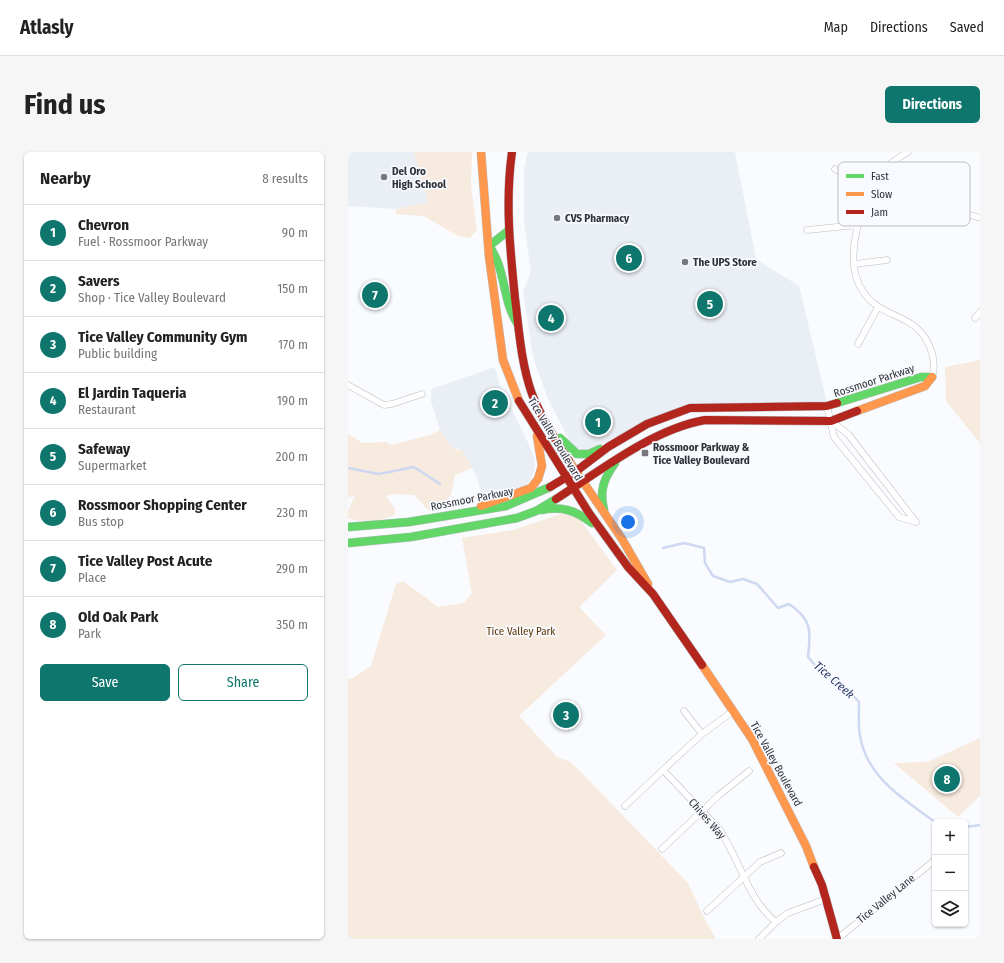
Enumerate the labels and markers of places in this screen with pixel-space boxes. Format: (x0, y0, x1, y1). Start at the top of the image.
place label: Del Oro High School (392, 165, 447, 191)
marker: Del Oro High School (379, 172, 389, 182)
place label: CVS Pharmacy (565, 212, 630, 225)
marker: CVS Pharmacy (552, 213, 562, 223)
pin: 6 (616, 243, 642, 273)
place label: The UPS Store (693, 256, 757, 269)
marker: The UPS Store (680, 257, 690, 267)
pin: 7 (362, 280, 388, 310)
pin: 5 (697, 289, 723, 319)
pin: 4 (538, 303, 564, 333)
pin: 2 (482, 388, 508, 418)
pin: 1 (585, 407, 611, 437)
place label: Rossmoor Parkway & Tice Valley Boulevard (653, 441, 750, 467)
marker: Rossmoor Parkway & Tice Valley Boulevard (640, 448, 650, 458)
pin: 3 (553, 700, 579, 730)
pin: 8 (934, 764, 960, 794)

